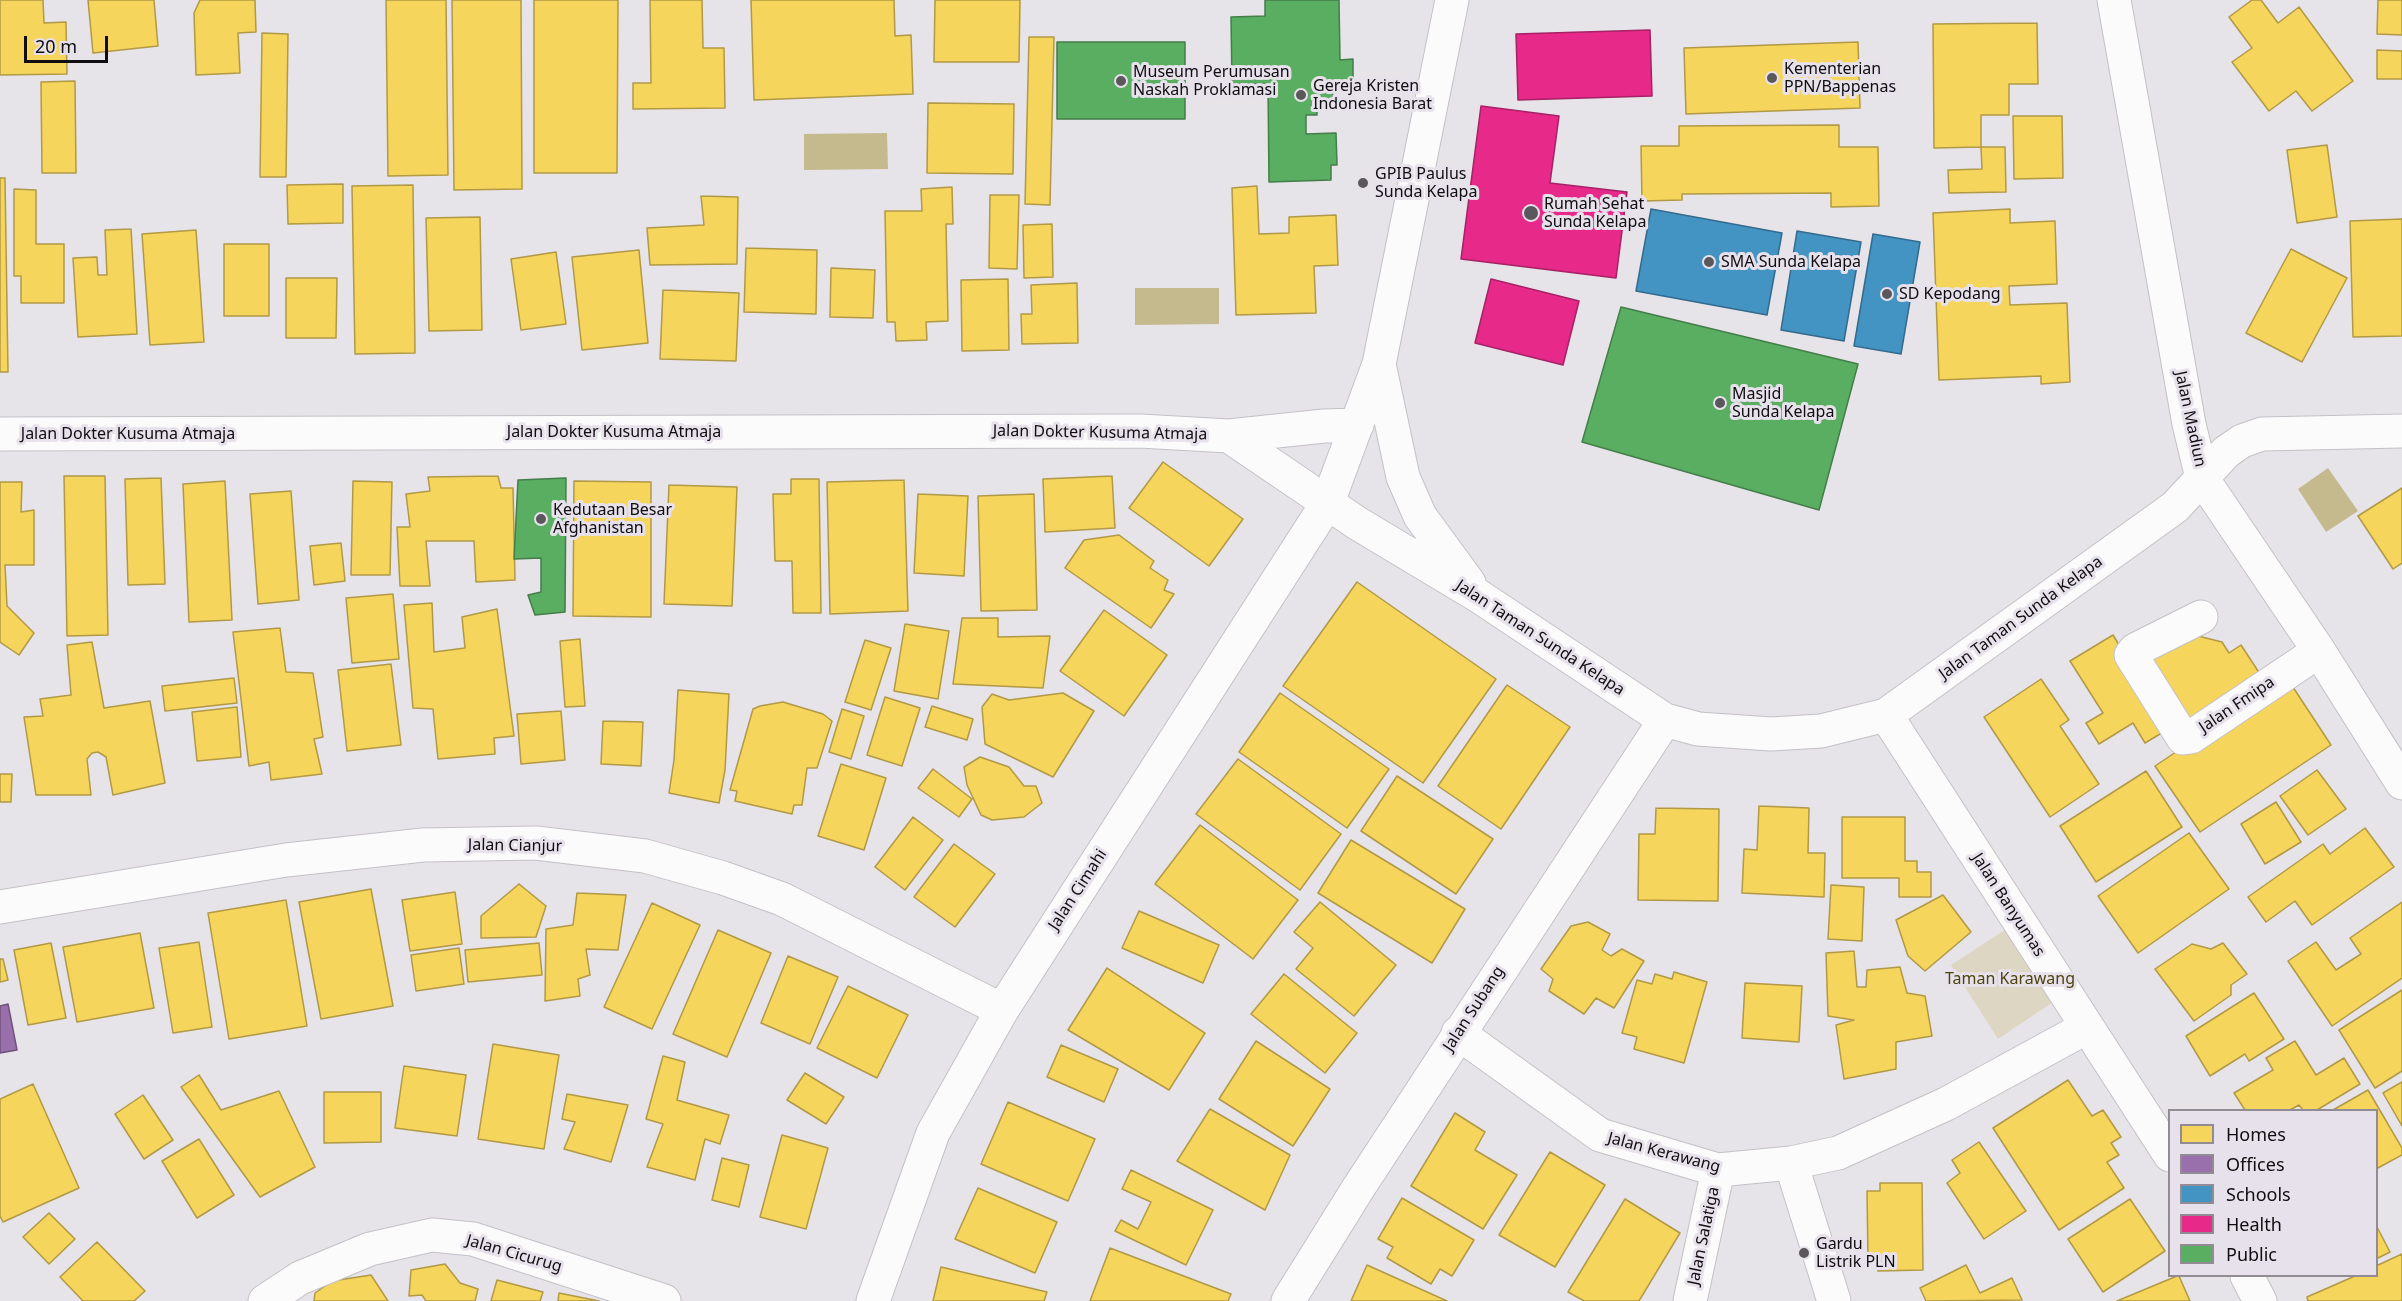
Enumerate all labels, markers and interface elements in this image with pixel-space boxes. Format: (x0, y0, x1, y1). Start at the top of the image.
scale bar (27, 24, 111, 62)
text: 20 m (35, 34, 77, 58)
place label: Kementerian PPN/Bappenas (1784, 59, 1896, 97)
place label: Museum Perumusan Naskah Proklamasi (1133, 62, 1290, 100)
marker: Kementerian PPN/Bappenas (1765, 71, 1779, 85)
marker: Museum Perumusan Naskah Proklamasi (1114, 74, 1128, 88)
place label: Gereja Kristen Indonesia Barat (1313, 76, 1432, 114)
marker: Gereja Kristen Indonesia Barat (1294, 88, 1308, 102)
place label: GPIB Paulus Sunda Kelapa (1375, 164, 1477, 202)
marker: GPIB Paulus Sunda Kelapa (1356, 176, 1370, 190)
place label: Rumah Sehat Sunda Kelapa (1544, 194, 1646, 232)
marker: Rumah Sehat Sunda Kelapa (1522, 204, 1540, 222)
place label: SMA Sunda Kelapa (1721, 252, 1861, 272)
marker: SMA Sunda Kelapa (1702, 255, 1716, 269)
place label: SD Kepodang (1899, 284, 2001, 304)
marker: SD Kepodang (1880, 287, 1894, 301)
street label: Jalan Madiun (2170, 369, 2210, 469)
place label: Masjid Sunda Kelapa (1732, 384, 1834, 422)
marker: Masjid Sunda Kelapa (1713, 396, 1727, 410)
street label: Jalan Dokter Kusuma Atmaja (507, 422, 721, 442)
street label: Jalan Dokter Kusuma Atmaja (993, 422, 1207, 444)
street label: Jalan Dokter Kusuma Atmaja (21, 424, 235, 444)
place label: Kedutaan Besar Afghanistan (553, 500, 672, 538)
marker: Kedutaan Besar Afghanistan (534, 512, 548, 526)
street label: Jalan Taman Sunda Kelapa (1935, 552, 2107, 684)
street label: Jalan Taman Sunda Kelapa (1452, 576, 1628, 700)
street label: Jalan Fmipa (2196, 673, 2278, 737)
street label: Jalan Cianjur (468, 836, 562, 856)
street label: Jalan Cimahi (1045, 846, 1111, 934)
street label: Jalan Banyumas (1967, 850, 2049, 960)
street label: Jalan Subang (1439, 963, 1509, 1055)
park label: Taman Karawang (1945, 969, 2075, 989)
legend (2168, 1109, 2378, 1277)
text: Homes (2226, 1122, 2286, 1146)
street label: Jalan Kerawang (1606, 1129, 1722, 1177)
text: Offices (2226, 1152, 2285, 1176)
text: Schools (2226, 1182, 2291, 1206)
street label: Jalan Salatiga (1684, 1185, 1724, 1287)
text: Health (2226, 1212, 2282, 1236)
street label: Jalan Cicurug (464, 1231, 564, 1277)
place label: Gardu Listrik PLN (1816, 1234, 1896, 1272)
text: Public (2226, 1242, 2277, 1266)
marker: Gardu Listrik PLN (1797, 1246, 1811, 1260)

